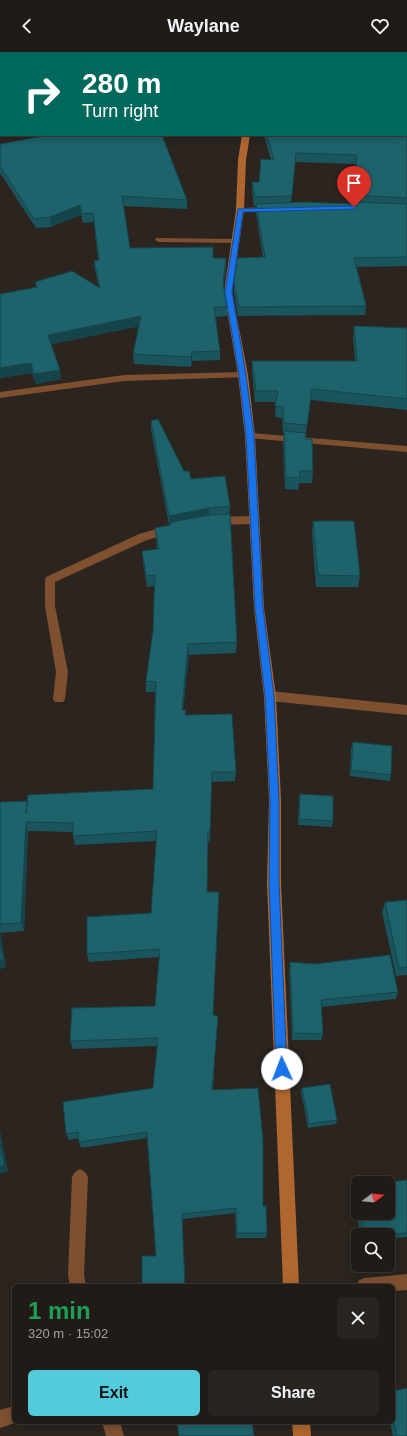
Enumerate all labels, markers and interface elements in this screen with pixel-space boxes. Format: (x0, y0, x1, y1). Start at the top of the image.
icon: back (16, 15, 38, 37)
icon: heart (369, 15, 391, 37)
text: Waylane (167, 16, 240, 36)
icon: right (16, 68, 68, 120)
text: 280 m (82, 68, 161, 99)
text: Turn right (82, 101, 158, 121)
pin (337, 166, 371, 207)
icon: arrive (343, 172, 365, 194)
position arrow (261, 1048, 303, 1090)
north arrow (351, 1176, 395, 1220)
map controls (351, 1176, 395, 1272)
button: search (351, 1228, 395, 1272)
text: 1 min (28, 1297, 91, 1324)
button: close (337, 1297, 379, 1339)
text: 320 m · 15:02 (28, 1326, 108, 1341)
button: Exit (28, 1370, 200, 1416)
button: Share (208, 1370, 379, 1416)

